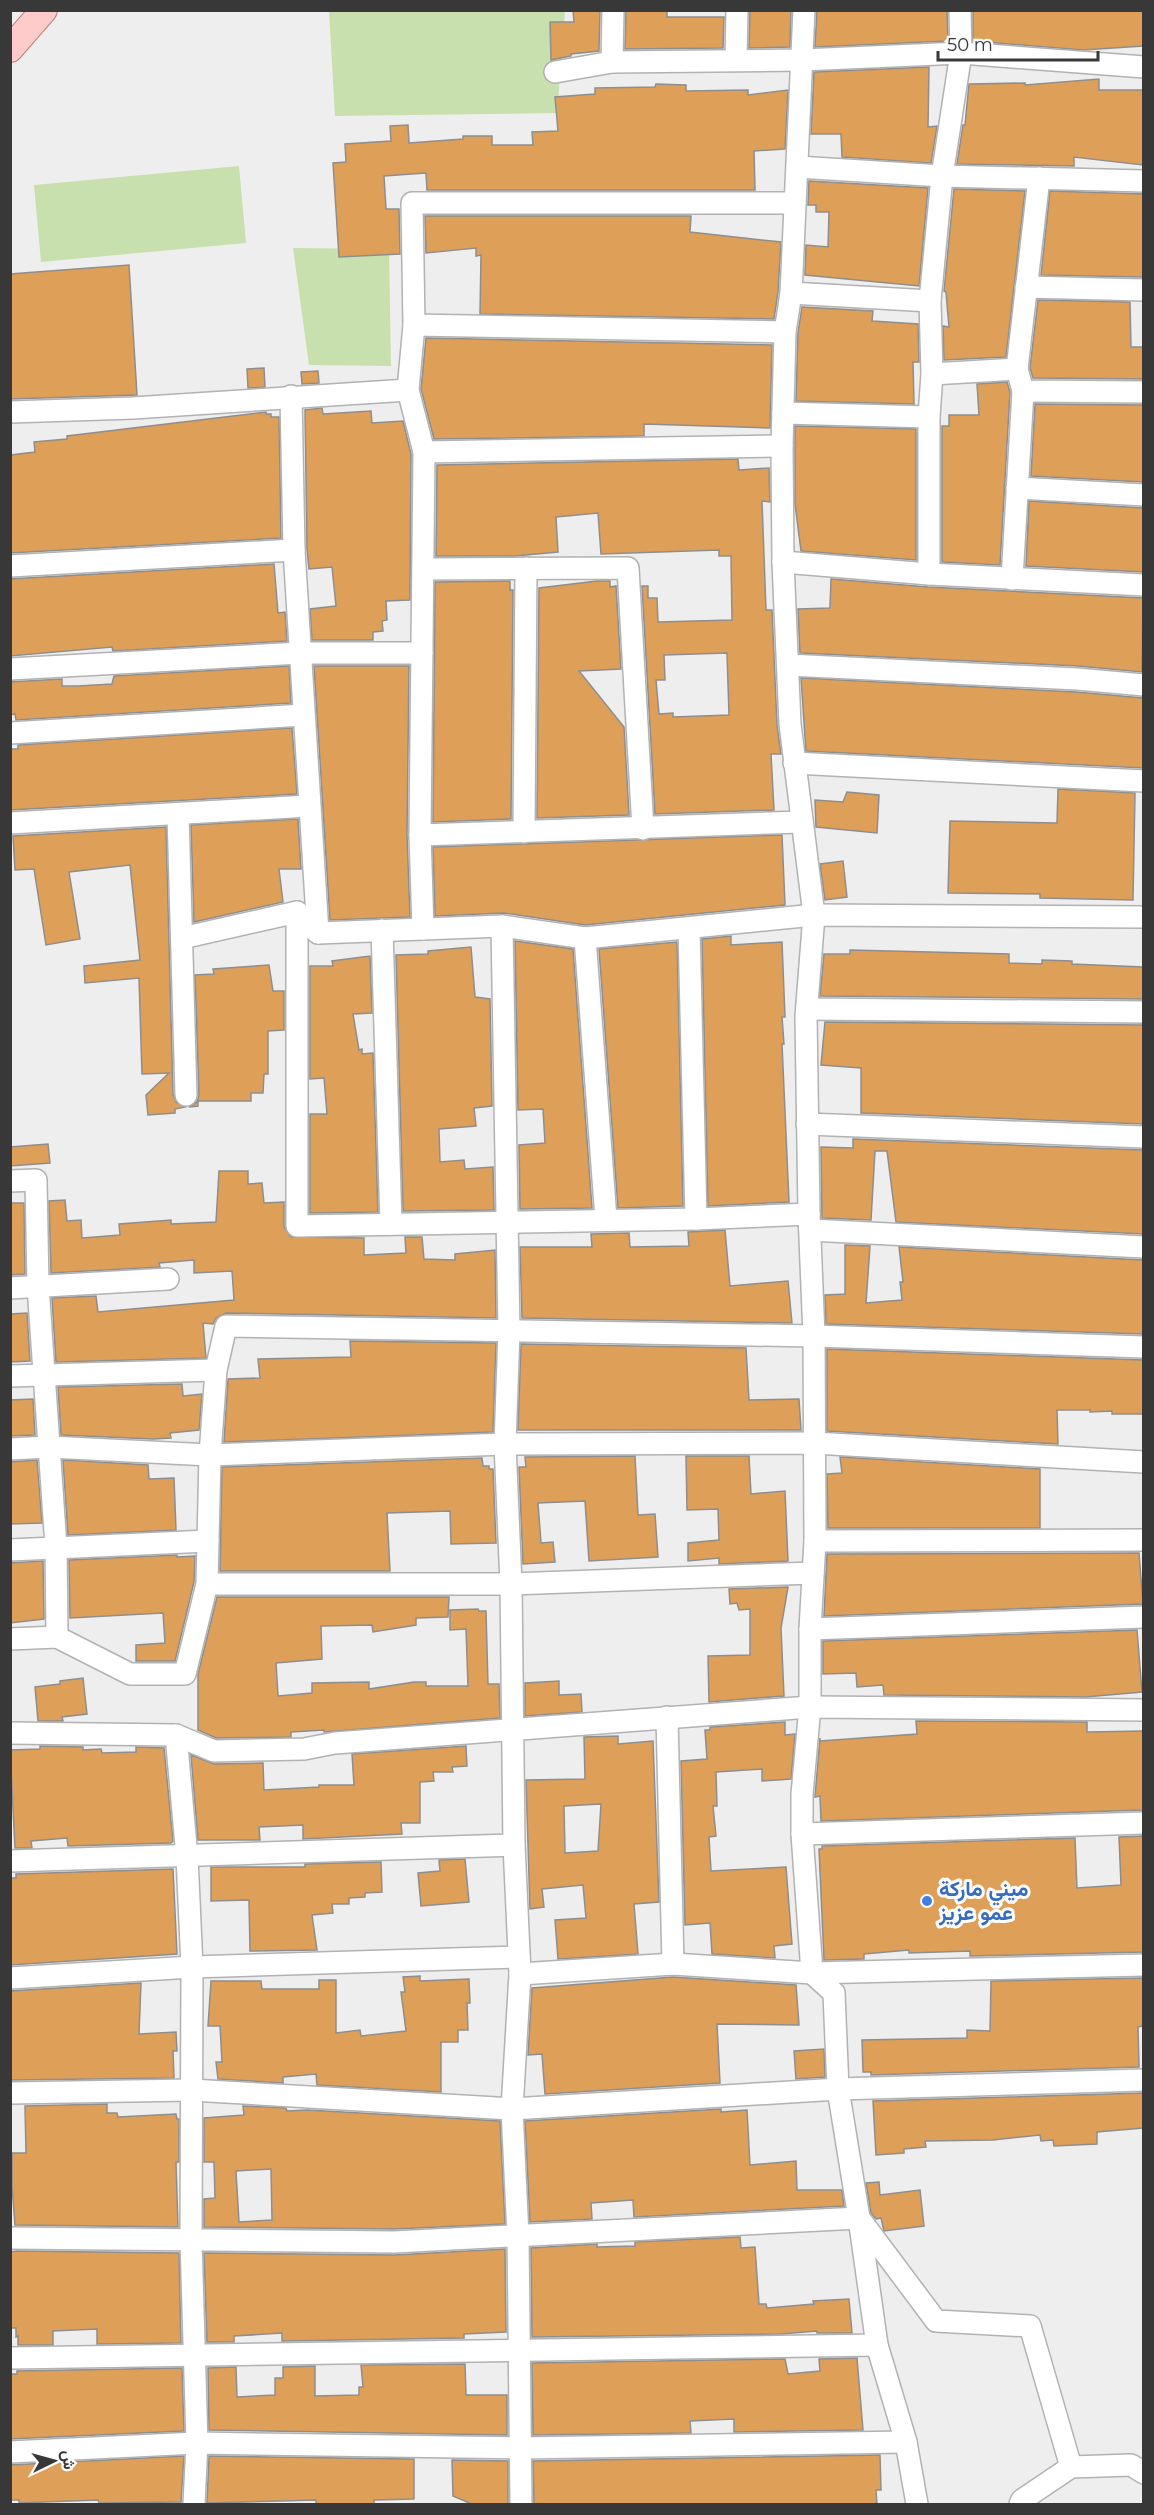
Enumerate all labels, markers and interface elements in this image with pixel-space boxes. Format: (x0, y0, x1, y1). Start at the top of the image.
scale bar (938, 24, 1098, 62)
text: 50 m (947, 34, 993, 56)
place label: ميني ماركة عمو عزيز (938, 1876, 1028, 1926)
marker: ميني ماركة عمو عزيز (920, 1894, 934, 1908)
north arrow (24, 2431, 84, 2491)
text: ش (58, 2449, 79, 2470)

